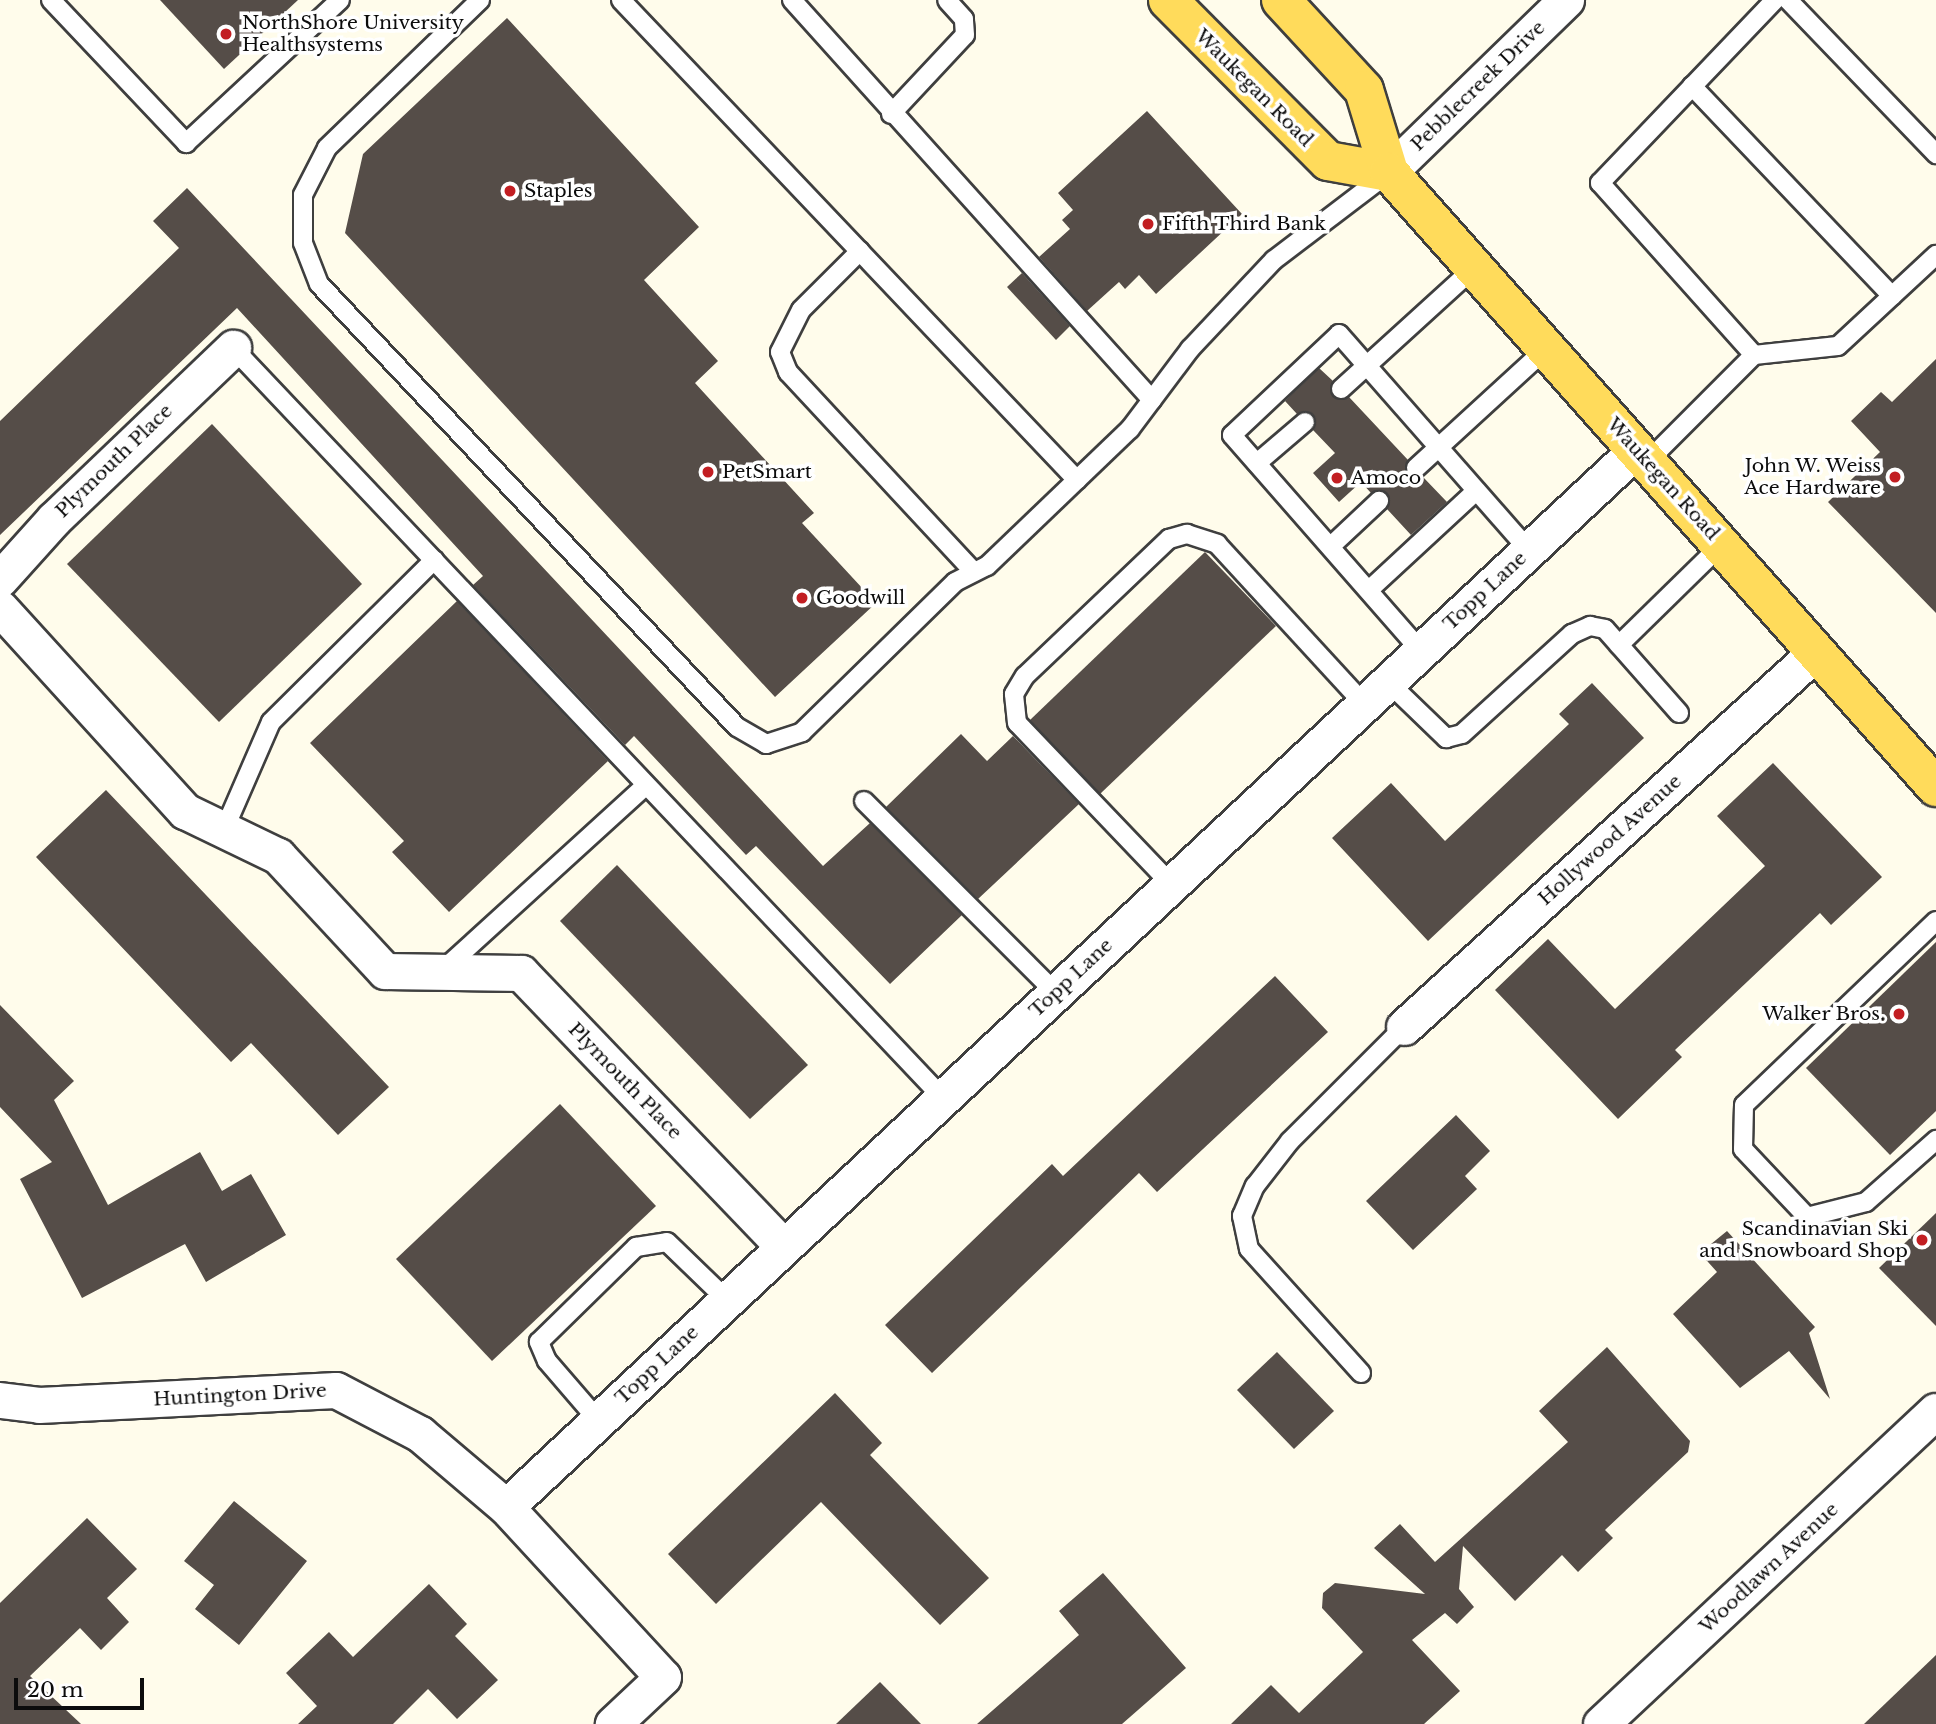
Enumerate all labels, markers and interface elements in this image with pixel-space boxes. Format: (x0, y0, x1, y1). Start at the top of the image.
place label: NorthShore University Healthsystems (242, 12, 464, 56)
street label: Pebblecreek Drive (1406, 16, 1550, 156)
marker: NorthShore University Healthsystems (216, 24, 236, 44)
street label: Waukegan Road (1190, 24, 1318, 152)
place label: Staples (524, 180, 592, 202)
marker: Staples (502, 183, 518, 199)
place label: Fifth Third Bank (1162, 213, 1327, 235)
marker: Fifth Third Bank (1140, 216, 1156, 232)
street label: Plymouth Place (51, 400, 177, 522)
street label: Waukegan Road (1602, 413, 1724, 545)
place label: John W. Weiss Ace Hardware (1743, 455, 1881, 499)
place label: PetSmart (722, 461, 812, 483)
marker: PetSmart (700, 464, 716, 480)
place label: Amoco (1351, 467, 1421, 489)
marker: John W. Weiss Ace Hardware (1887, 469, 1903, 485)
marker: Amoco (1329, 470, 1345, 486)
street label: Topp Lane (1439, 547, 1531, 635)
place label: Goodwill (816, 587, 905, 609)
marker: Goodwill (794, 590, 810, 606)
street label: Hollywood Avenue (1534, 770, 1686, 910)
street label: Topp Lane (1025, 934, 1117, 1022)
place label: Walker Bros. (1762, 1003, 1885, 1025)
marker: Walker Bros. (1891, 1006, 1907, 1022)
street label: Plymouth Place (564, 1018, 686, 1144)
place label: Scandinavian Ski and Snowboard Shop (1699, 1218, 1908, 1262)
marker: Scandinavian Ski and Snowboard Shop (1914, 1232, 1930, 1248)
street label: Topp Lane (611, 1321, 703, 1409)
street label: Huntington Drive (153, 1379, 327, 1411)
street label: Woodlawn Avenue (1695, 1498, 1843, 1638)
scale bar (18, 1664, 147, 1708)
text: 20 m (27, 1677, 84, 1703)

